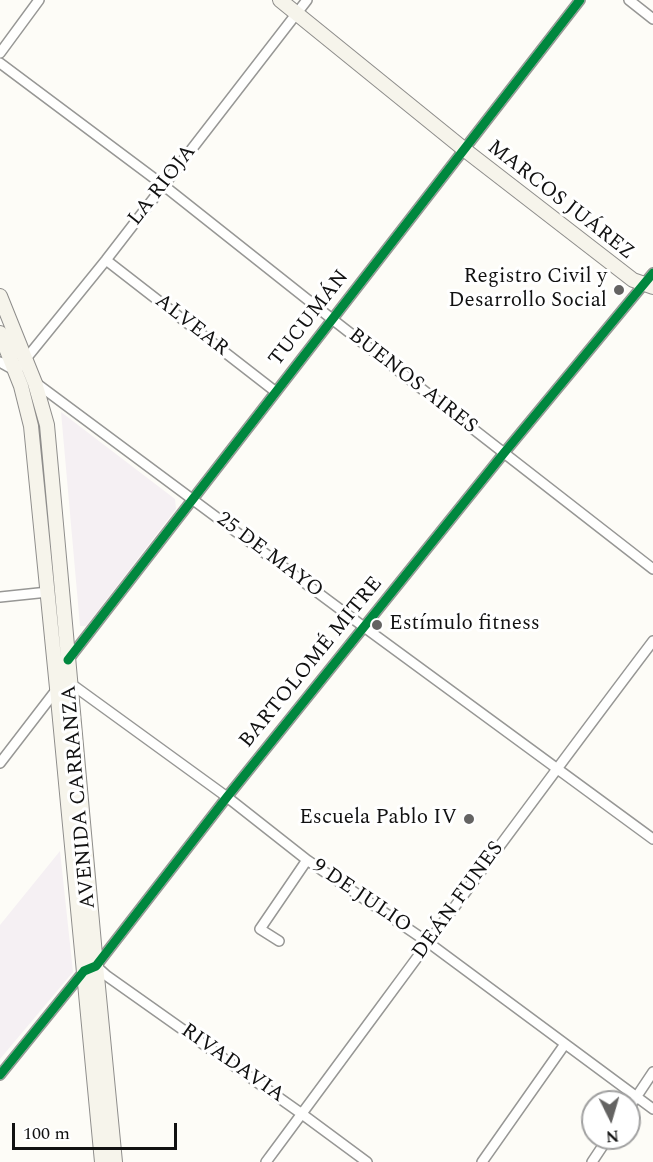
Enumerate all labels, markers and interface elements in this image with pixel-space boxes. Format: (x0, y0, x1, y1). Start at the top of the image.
street label: MARCOS JUÁREZ (481, 136, 639, 266)
street label: LA RIOJA (124, 140, 202, 232)
place label: Registro Civil y Desarrollo Social (448, 265, 607, 315)
street label: TUCUMÁN (265, 266, 355, 372)
marker: Registro Civil y Desarrollo Social (612, 283, 626, 297)
street label: ALVEAR (149, 289, 233, 363)
street label: BUENOS AIRES (342, 324, 482, 440)
street label: 25 DE MAYO (211, 508, 327, 604)
street label: BARTOLOMÉ MITRE (235, 572, 389, 754)
place label: Estímulo fitness (389, 612, 540, 638)
marker: Estímulo fitness (370, 618, 384, 632)
street label: AVENIDA CARRANZA (58, 684, 102, 910)
place label: Escuela Pablo IV (299, 806, 457, 832)
marker: Escuela Pablo IV (462, 812, 476, 826)
street label: DEÁN FUNES (408, 837, 510, 965)
street label: 9 DE JULIO (307, 855, 415, 939)
street label: RIVADAVIA (175, 1019, 289, 1109)
north arrow (581, 1090, 641, 1150)
scale bar (15, 1111, 180, 1149)
text: 100 m (23, 1120, 70, 1147)
text: N (605, 1123, 620, 1148)

